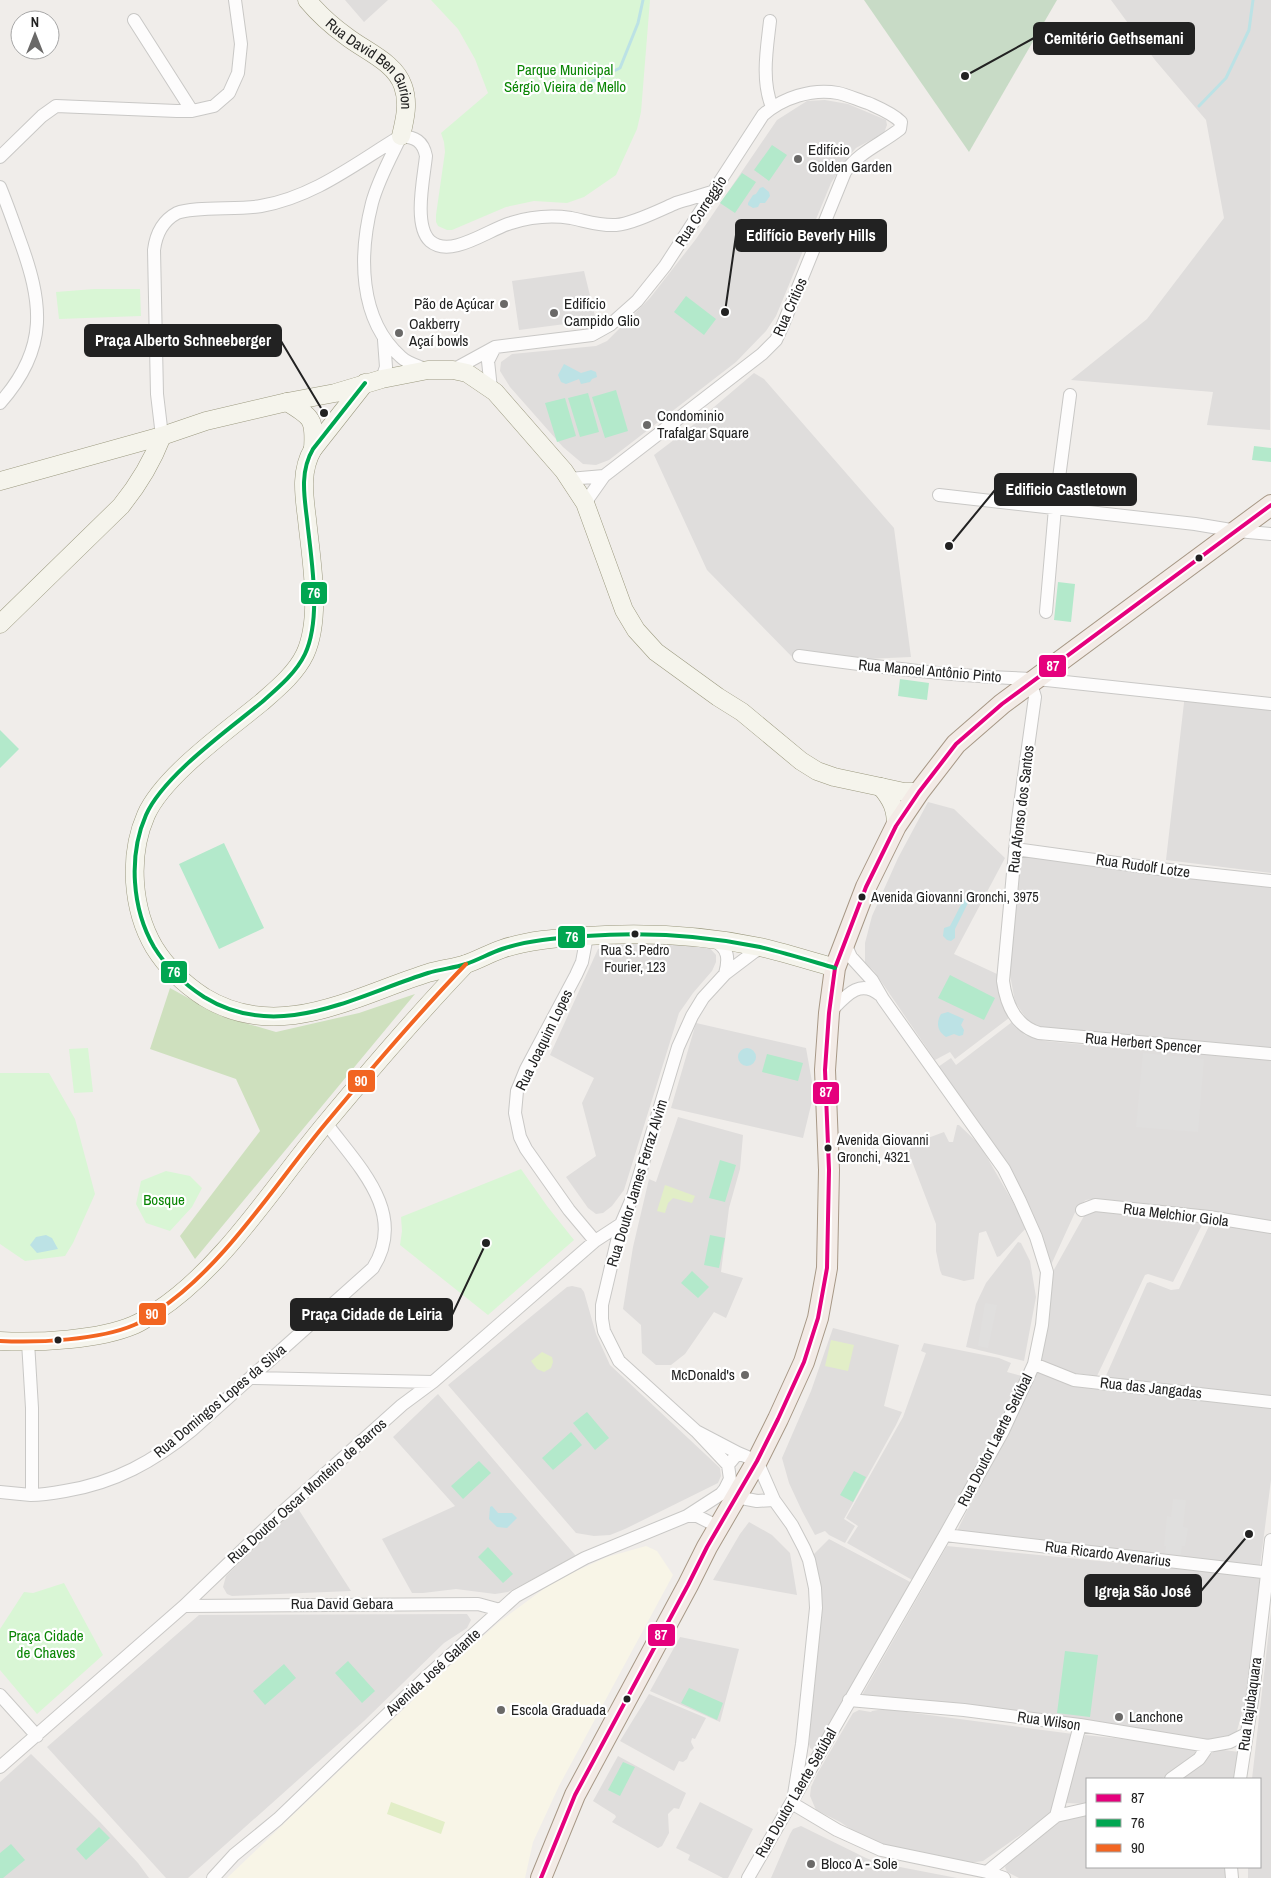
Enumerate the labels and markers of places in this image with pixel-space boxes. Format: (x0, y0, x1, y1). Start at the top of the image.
callout: Cemitério Gethsemani (1034, 23, 1194, 54)
place label: Edifício Golden Garden (808, 139, 892, 177)
marker: Edifício Golden Garden (792, 153, 804, 165)
callout: Edifício Beverly Hills (736, 220, 886, 251)
place label: Pão de Açúcar (414, 293, 494, 314)
place label: Edifício Campido Glio (564, 293, 640, 331)
marker: Pão de Açúcar (498, 298, 510, 310)
marker: Edifício Campido Glio (548, 307, 560, 319)
place label: Oakberry Açaí bowls (408, 313, 468, 351)
callout: Praça Alberto Schneeberger (85, 325, 281, 356)
marker: Oakberry Açaí bowls (393, 327, 405, 339)
place label: Condominio Trafalgar Square (657, 405, 749, 443)
marker: Condominio Trafalgar Square (641, 419, 653, 431)
callout: Edificio Castletown (995, 474, 1136, 505)
unlabelled marker (1194, 553, 1204, 563)
place label: Avenida Giovanni Gronchi, 3975 (870, 888, 1039, 906)
marker: Avenida Giovanni Gronchi, 3975 (857, 892, 867, 902)
marker: Rua S. Pedro Fourier, 123 (630, 929, 640, 939)
place label: Rua S. Pedro Fourier, 123 (601, 941, 669, 976)
place label: Avenida Giovanni Gronchi, 4321 (836, 1131, 929, 1166)
marker: Avenida Giovanni Gronchi, 4321 (823, 1143, 833, 1153)
callout: Praça Cidade de Leiria (291, 1299, 452, 1330)
unlabelled marker (53, 1335, 63, 1345)
place label: McDonald's (671, 1364, 735, 1385)
marker: McDonald's (739, 1369, 751, 1381)
callout: Igreja São José (1085, 1575, 1201, 1606)
unlabelled marker (622, 1694, 632, 1704)
place label: Escola Graduada (511, 1699, 606, 1720)
marker: Escola Graduada (495, 1704, 507, 1716)
place label: Lanchone (1129, 1706, 1183, 1727)
marker: Lanchone (1113, 1711, 1125, 1723)
place label: Bloco A - Sole (821, 1853, 898, 1874)
marker: Bloco A - Sole (805, 1858, 817, 1870)

